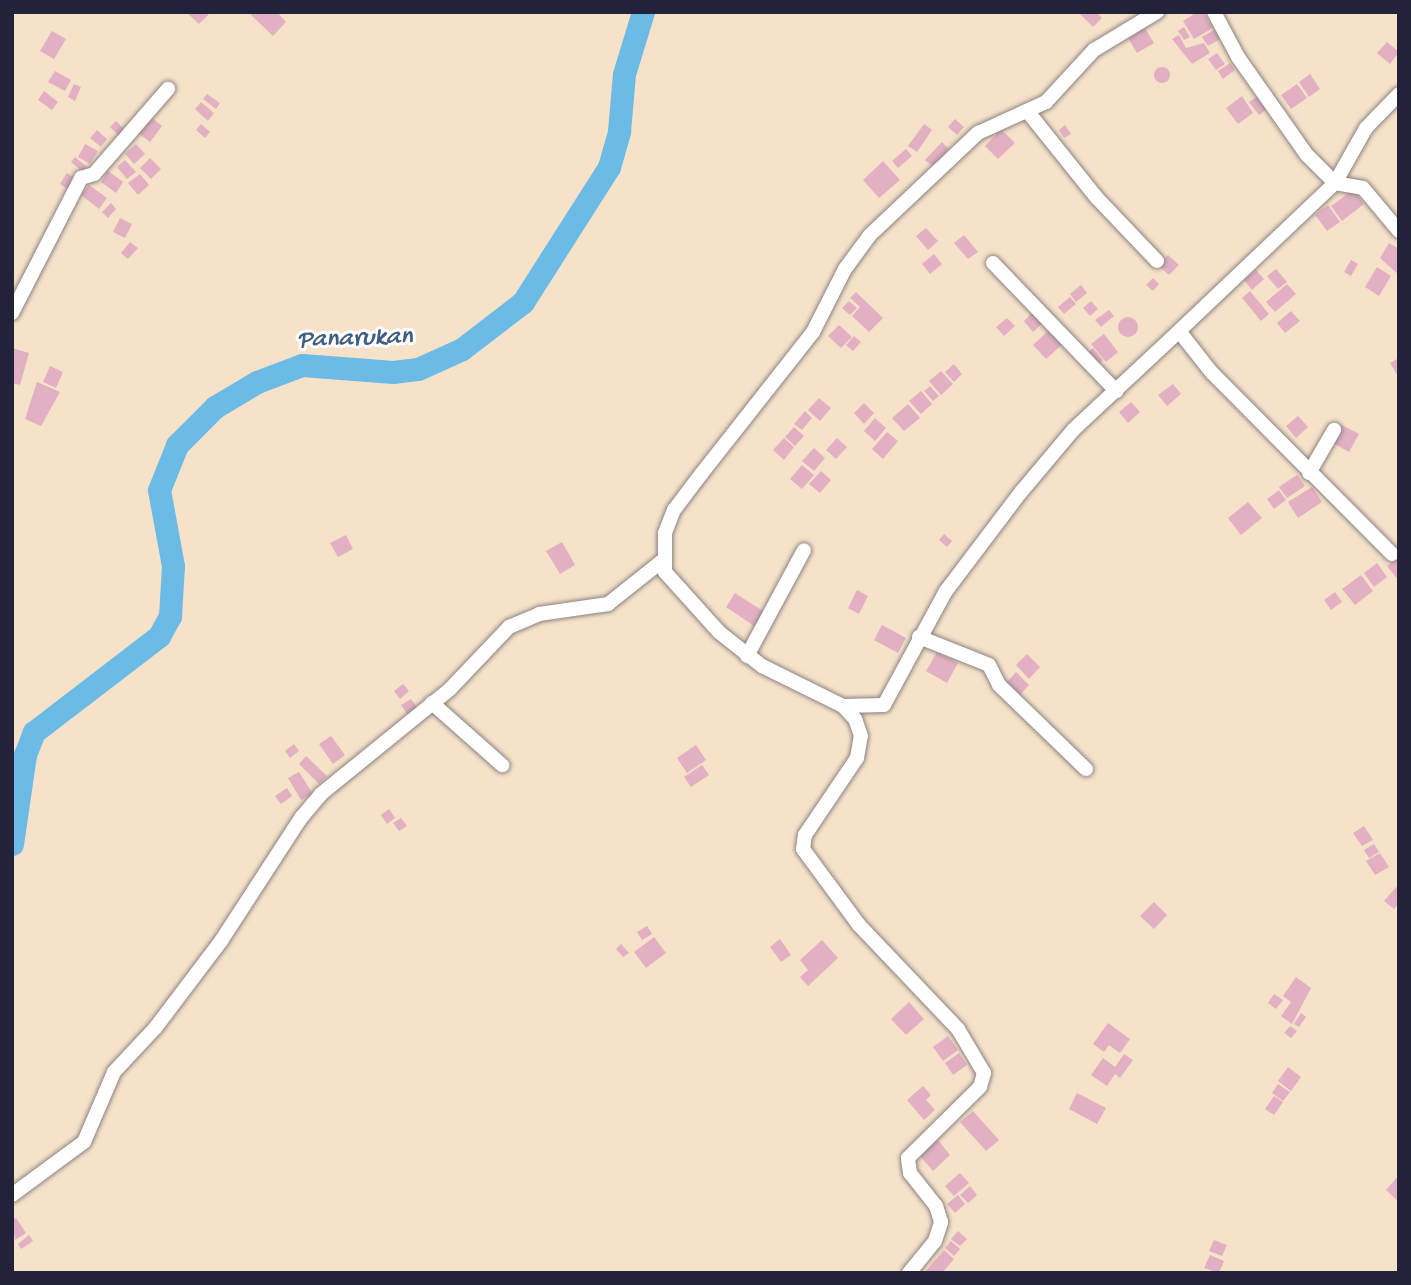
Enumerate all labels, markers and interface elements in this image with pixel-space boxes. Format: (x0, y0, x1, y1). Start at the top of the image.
water label: Panarukan (297, 322, 413, 358)

